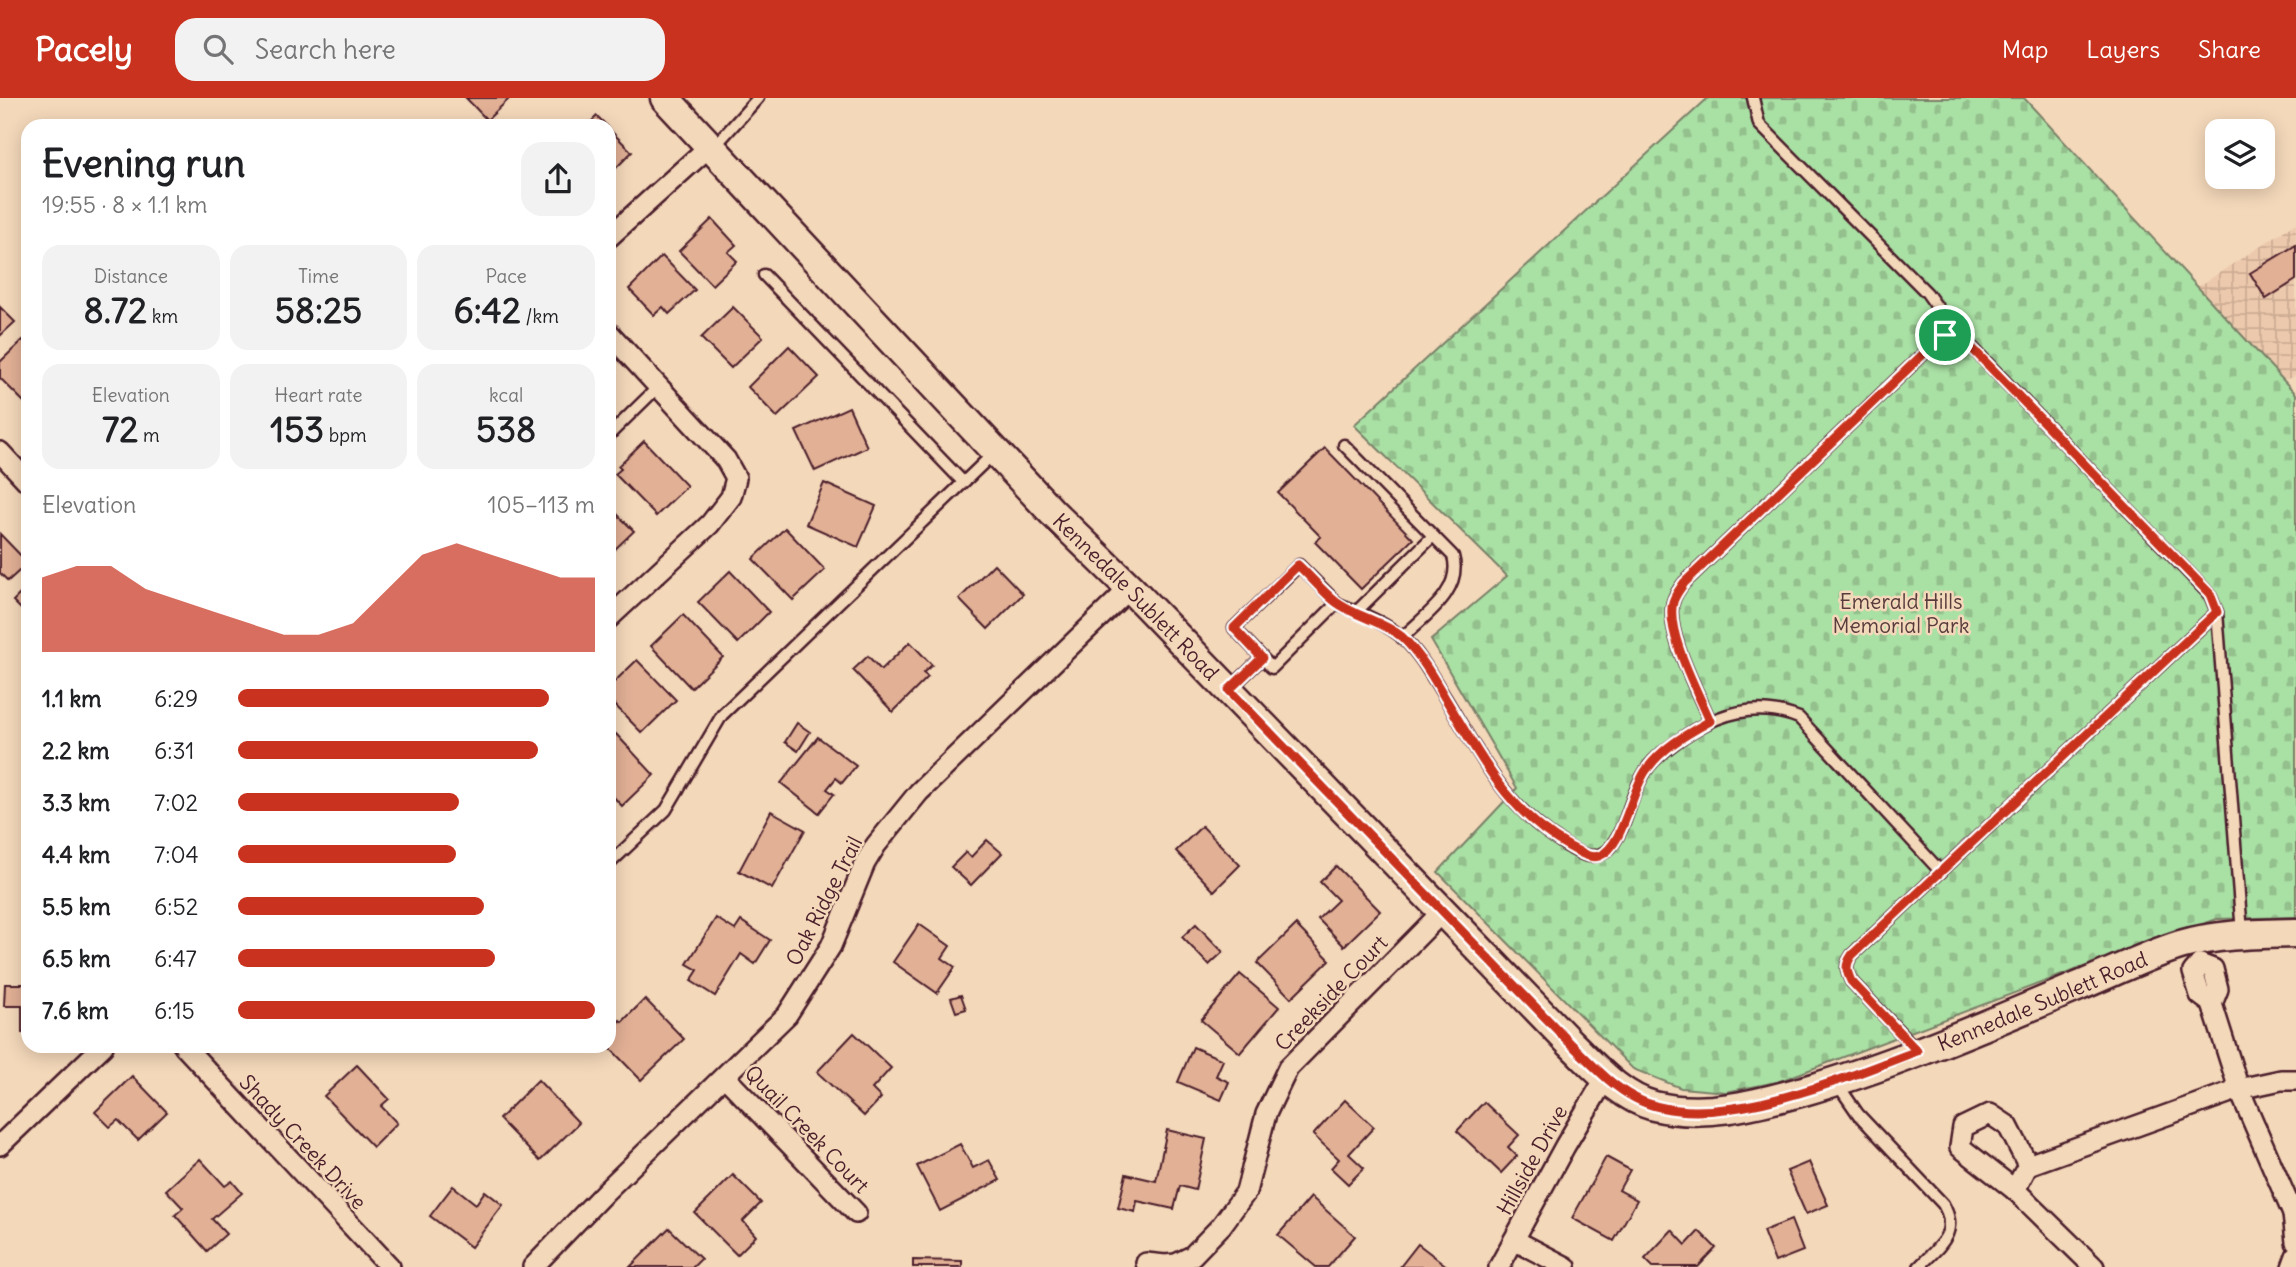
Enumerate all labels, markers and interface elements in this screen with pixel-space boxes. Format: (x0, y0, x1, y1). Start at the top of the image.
search box (175, 18, 665, 81)
text: Pacely (35, 28, 133, 70)
icon: search (199, 30, 237, 68)
text: Search here (255, 33, 396, 66)
text: Map (2002, 34, 2048, 64)
text: Layers (2086, 34, 2160, 64)
text: Share (2198, 34, 2261, 64)
map controls (2205, 119, 2275, 189)
button: layers (2205, 119, 2275, 189)
text: Evening run (42, 140, 245, 187)
button: share (521, 142, 595, 216)
text: 19:55 · 8 × 1.1 km (42, 190, 207, 219)
text: Distance (94, 264, 168, 288)
text: Time (298, 264, 339, 288)
text: Pace (486, 264, 527, 288)
text: 8.72 (84, 288, 147, 332)
text: 58:25 (275, 288, 362, 332)
text: 6:42 (454, 288, 521, 332)
text: km (147, 304, 178, 328)
text: /km (521, 304, 559, 328)
pin (1915, 305, 1975, 365)
icon: arrive (1926, 316, 1964, 354)
text: Elevation (92, 383, 170, 407)
text: Heart rate (274, 383, 363, 407)
text: kcal (489, 383, 523, 407)
text: 72 (102, 407, 138, 451)
text: 153 (270, 407, 324, 451)
text: 538 (476, 407, 536, 451)
text: m (138, 423, 160, 447)
text: bpm (324, 423, 367, 447)
text: Elevation (42, 490, 136, 519)
text: 105–113 m (487, 490, 595, 519)
street label: Kennedale Sublett Road (1047, 507, 1225, 686)
park label: Emerald Hills Memorial Park (1833, 588, 1969, 639)
text: 1.1 km (42, 684, 101, 713)
text: 6:29 (154, 684, 198, 713)
text: 2.2 km (42, 736, 109, 765)
text: 6:31 (154, 736, 194, 765)
text: 3.3 km (42, 788, 110, 817)
text: 7:02 (154, 788, 198, 817)
street label: Oak Ridge Trail (780, 832, 868, 970)
text: 4.4 km (42, 840, 110, 869)
text: 7:04 (154, 840, 199, 869)
text: 5.5 km (42, 892, 111, 921)
text: 6:52 (154, 892, 198, 921)
street label: Creekside Court (1269, 929, 1393, 1057)
text: 6.5 km (42, 944, 111, 973)
text: 6:47 (154, 944, 197, 973)
street label: Kennedale Sublett Road (1933, 945, 2151, 1057)
text: 7.6 km (42, 996, 109, 1025)
text: 6:15 (154, 996, 195, 1025)
street label: Quail Creek Court (739, 1059, 875, 1199)
street label: Shady Creek Drive (234, 1069, 372, 1215)
street label: Hillside Drive (1491, 1100, 1573, 1220)

